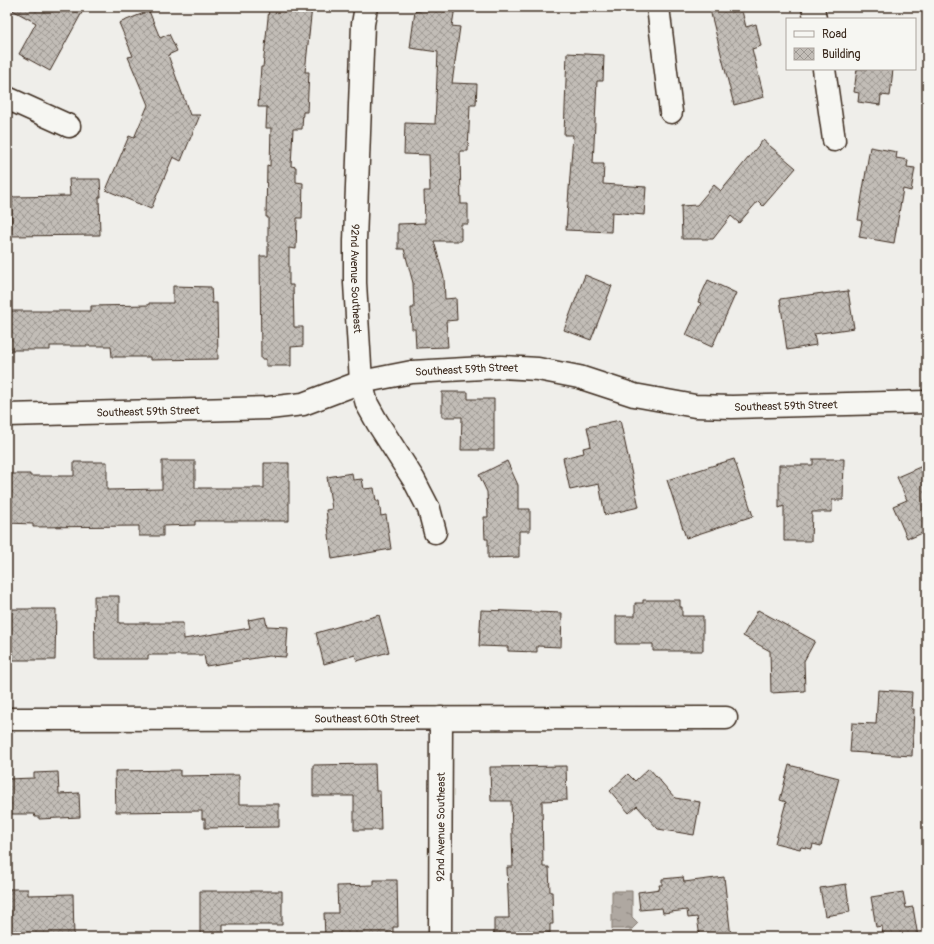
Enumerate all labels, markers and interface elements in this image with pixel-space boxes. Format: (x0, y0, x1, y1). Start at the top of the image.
legend (786, 18, 916, 70)
text: Road (822, 27, 847, 42)
text: Building (822, 47, 861, 62)
street label: 92nd Avenue Southeast (348, 224, 365, 334)
street label: Southeast 59th Street (415, 360, 519, 378)
street label: Southeast 59th Street (734, 398, 838, 413)
street label: Southeast 59th Street (96, 403, 200, 419)
street label: Southeast 60th Street (314, 712, 420, 725)
street label: 92nd Avenue Southeast (434, 772, 447, 882)

